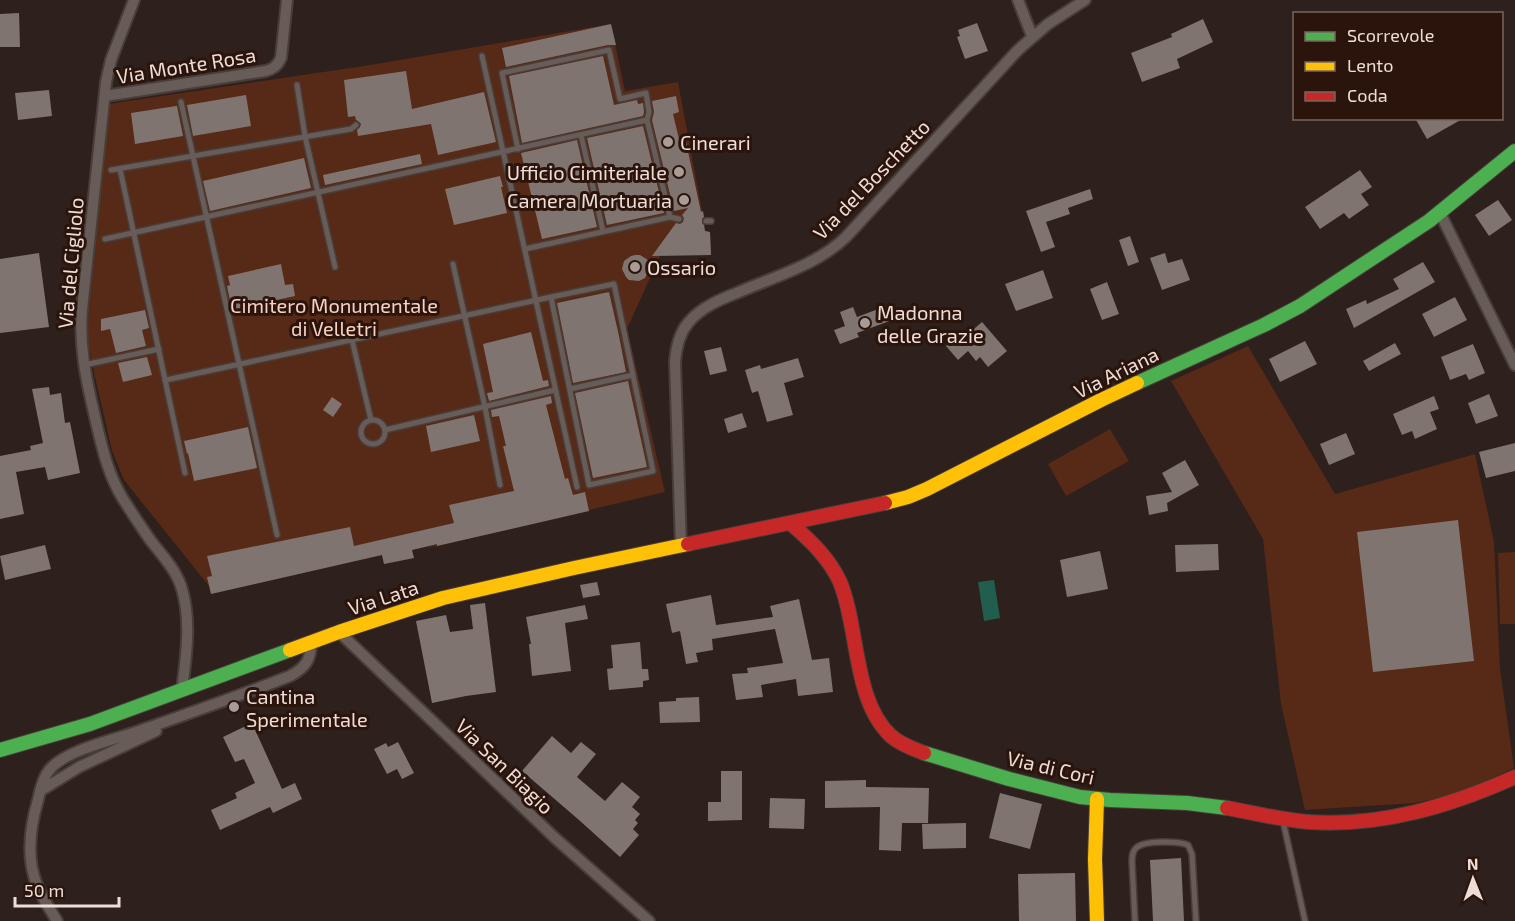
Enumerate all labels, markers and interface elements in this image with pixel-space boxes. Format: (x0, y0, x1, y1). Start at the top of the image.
legend (1293, 12, 1503, 120)
text: Scorrevole (1347, 24, 1434, 46)
street label: Via Monte Rosa (115, 42, 257, 88)
text: Lento (1347, 54, 1393, 76)
text: Coda (1347, 84, 1388, 106)
street label: Via del Boschetto (808, 114, 934, 244)
place label: Cinerari (680, 130, 751, 154)
marker: Cinerari (661, 135, 675, 149)
place label: Ufficio Cimiteriale (507, 160, 667, 184)
marker: Ufficio Cimiteriale (672, 165, 686, 179)
place label: Camera Mortuaria (507, 188, 672, 212)
marker: Camera Mortuaria (677, 193, 691, 207)
street label: Via del Cigliolo (52, 196, 88, 330)
place label: Ossario (647, 255, 716, 279)
marker: Ossario (628, 260, 642, 274)
park label: Cimitero Monumentale di Velletri (230, 293, 438, 340)
place label: Madonna delle Grazie (877, 300, 984, 347)
marker: Madonna delle Grazie (858, 316, 872, 330)
street label: Via Ariana (1070, 341, 1162, 403)
street label: Via Lata (345, 574, 421, 620)
place label: Cantina Sperimentale (246, 684, 368, 731)
marker: Cantina Sperimentale (227, 700, 241, 714)
street label: Via San Biagio (451, 713, 559, 819)
street label: Via di Cori (1005, 745, 1097, 789)
north arrow (1443, 849, 1503, 909)
text: N (1467, 854, 1479, 873)
scale bar (15, 870, 118, 908)
text: 50 m (24, 879, 64, 901)

